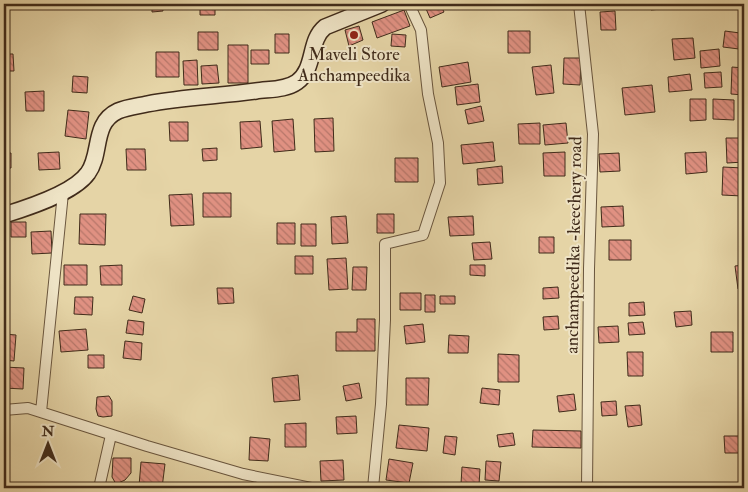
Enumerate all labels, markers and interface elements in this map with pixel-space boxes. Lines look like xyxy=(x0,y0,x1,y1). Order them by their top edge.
marker: Maveli Store Anchampeedika xyxy=(348,29,360,41)
place label: Maveli Store Anchampeedika xyxy=(297,43,411,87)
street label: anchampeedika -keechery road xyxy=(561,136,587,354)
north arrow xyxy=(22,420,72,470)
text: N xyxy=(41,423,55,440)

